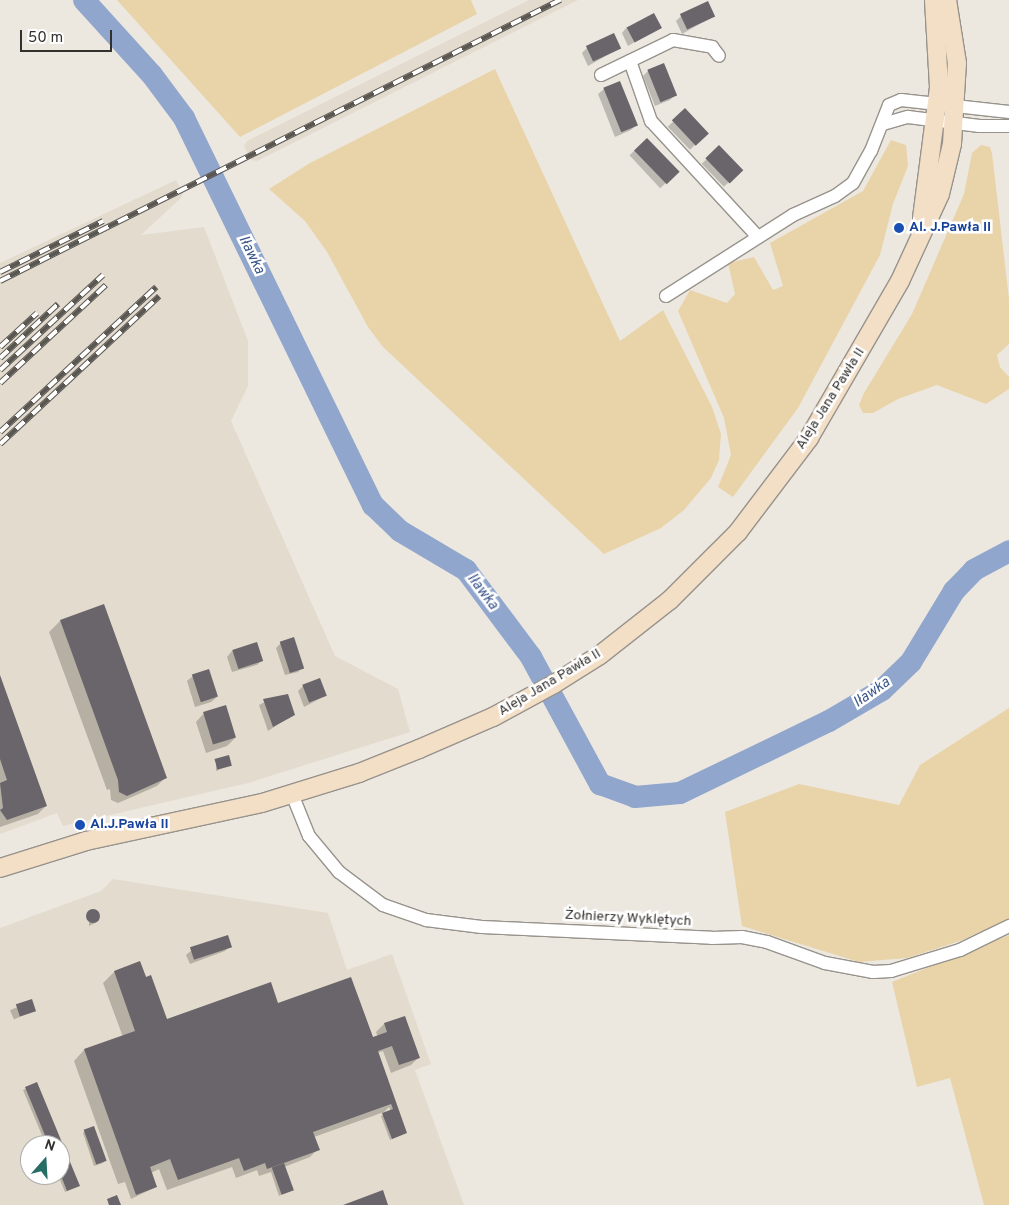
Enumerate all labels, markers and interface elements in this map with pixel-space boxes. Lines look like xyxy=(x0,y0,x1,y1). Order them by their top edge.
scale bar xyxy=(22,20,115,52)
text: 50 m xyxy=(28,29,63,48)
place label: Al. J.Pawła II xyxy=(909,220,991,236)
marker: Al. J.Pawła II xyxy=(893,222,905,234)
water label: Iławka xyxy=(234,233,268,277)
street label: Aleja Jana Pawła II xyxy=(793,345,869,453)
water label: Iławka xyxy=(463,570,501,614)
street label: Aleja Jana Pawła II xyxy=(496,646,604,720)
water label: Iławka xyxy=(850,674,894,712)
place label: Al.J.Pawła II xyxy=(90,817,169,833)
marker: Al.J.Pawła II xyxy=(74,819,86,831)
street label: Żołnierzy Wyklętych xyxy=(564,907,692,931)
north arrow xyxy=(20,1135,70,1185)
text: N xyxy=(42,1137,57,1156)

